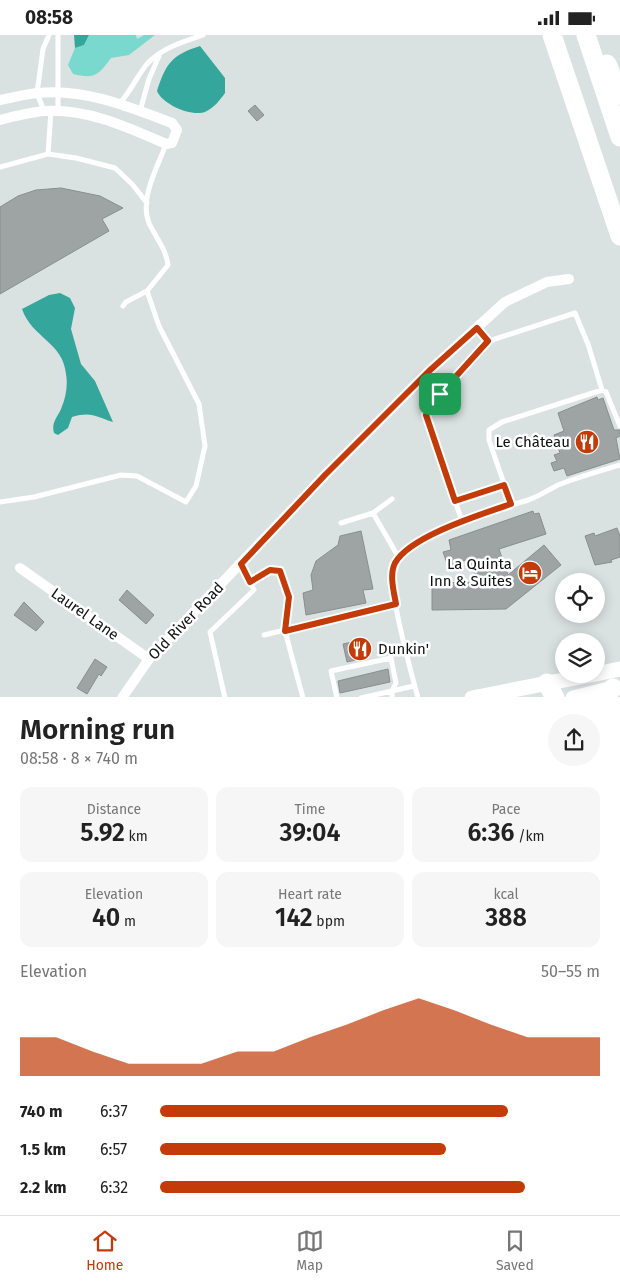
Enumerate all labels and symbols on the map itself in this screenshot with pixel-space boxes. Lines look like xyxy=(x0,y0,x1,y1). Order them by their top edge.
pin xyxy=(419,373,461,415)
restaurant icon: Le Château xyxy=(574,429,600,455)
place label: Le Château xyxy=(495,433,570,451)
place label: La Quinta Inn & Suites xyxy=(430,555,512,590)
hotel icon: La Quinta Inn & Suites xyxy=(517,560,543,586)
street label: Old River Road xyxy=(145,578,227,664)
street label: Laurel Lane xyxy=(48,584,122,644)
restaurant icon: Dunkin' xyxy=(347,636,373,662)
place label: Dunkin' xyxy=(378,640,429,658)

